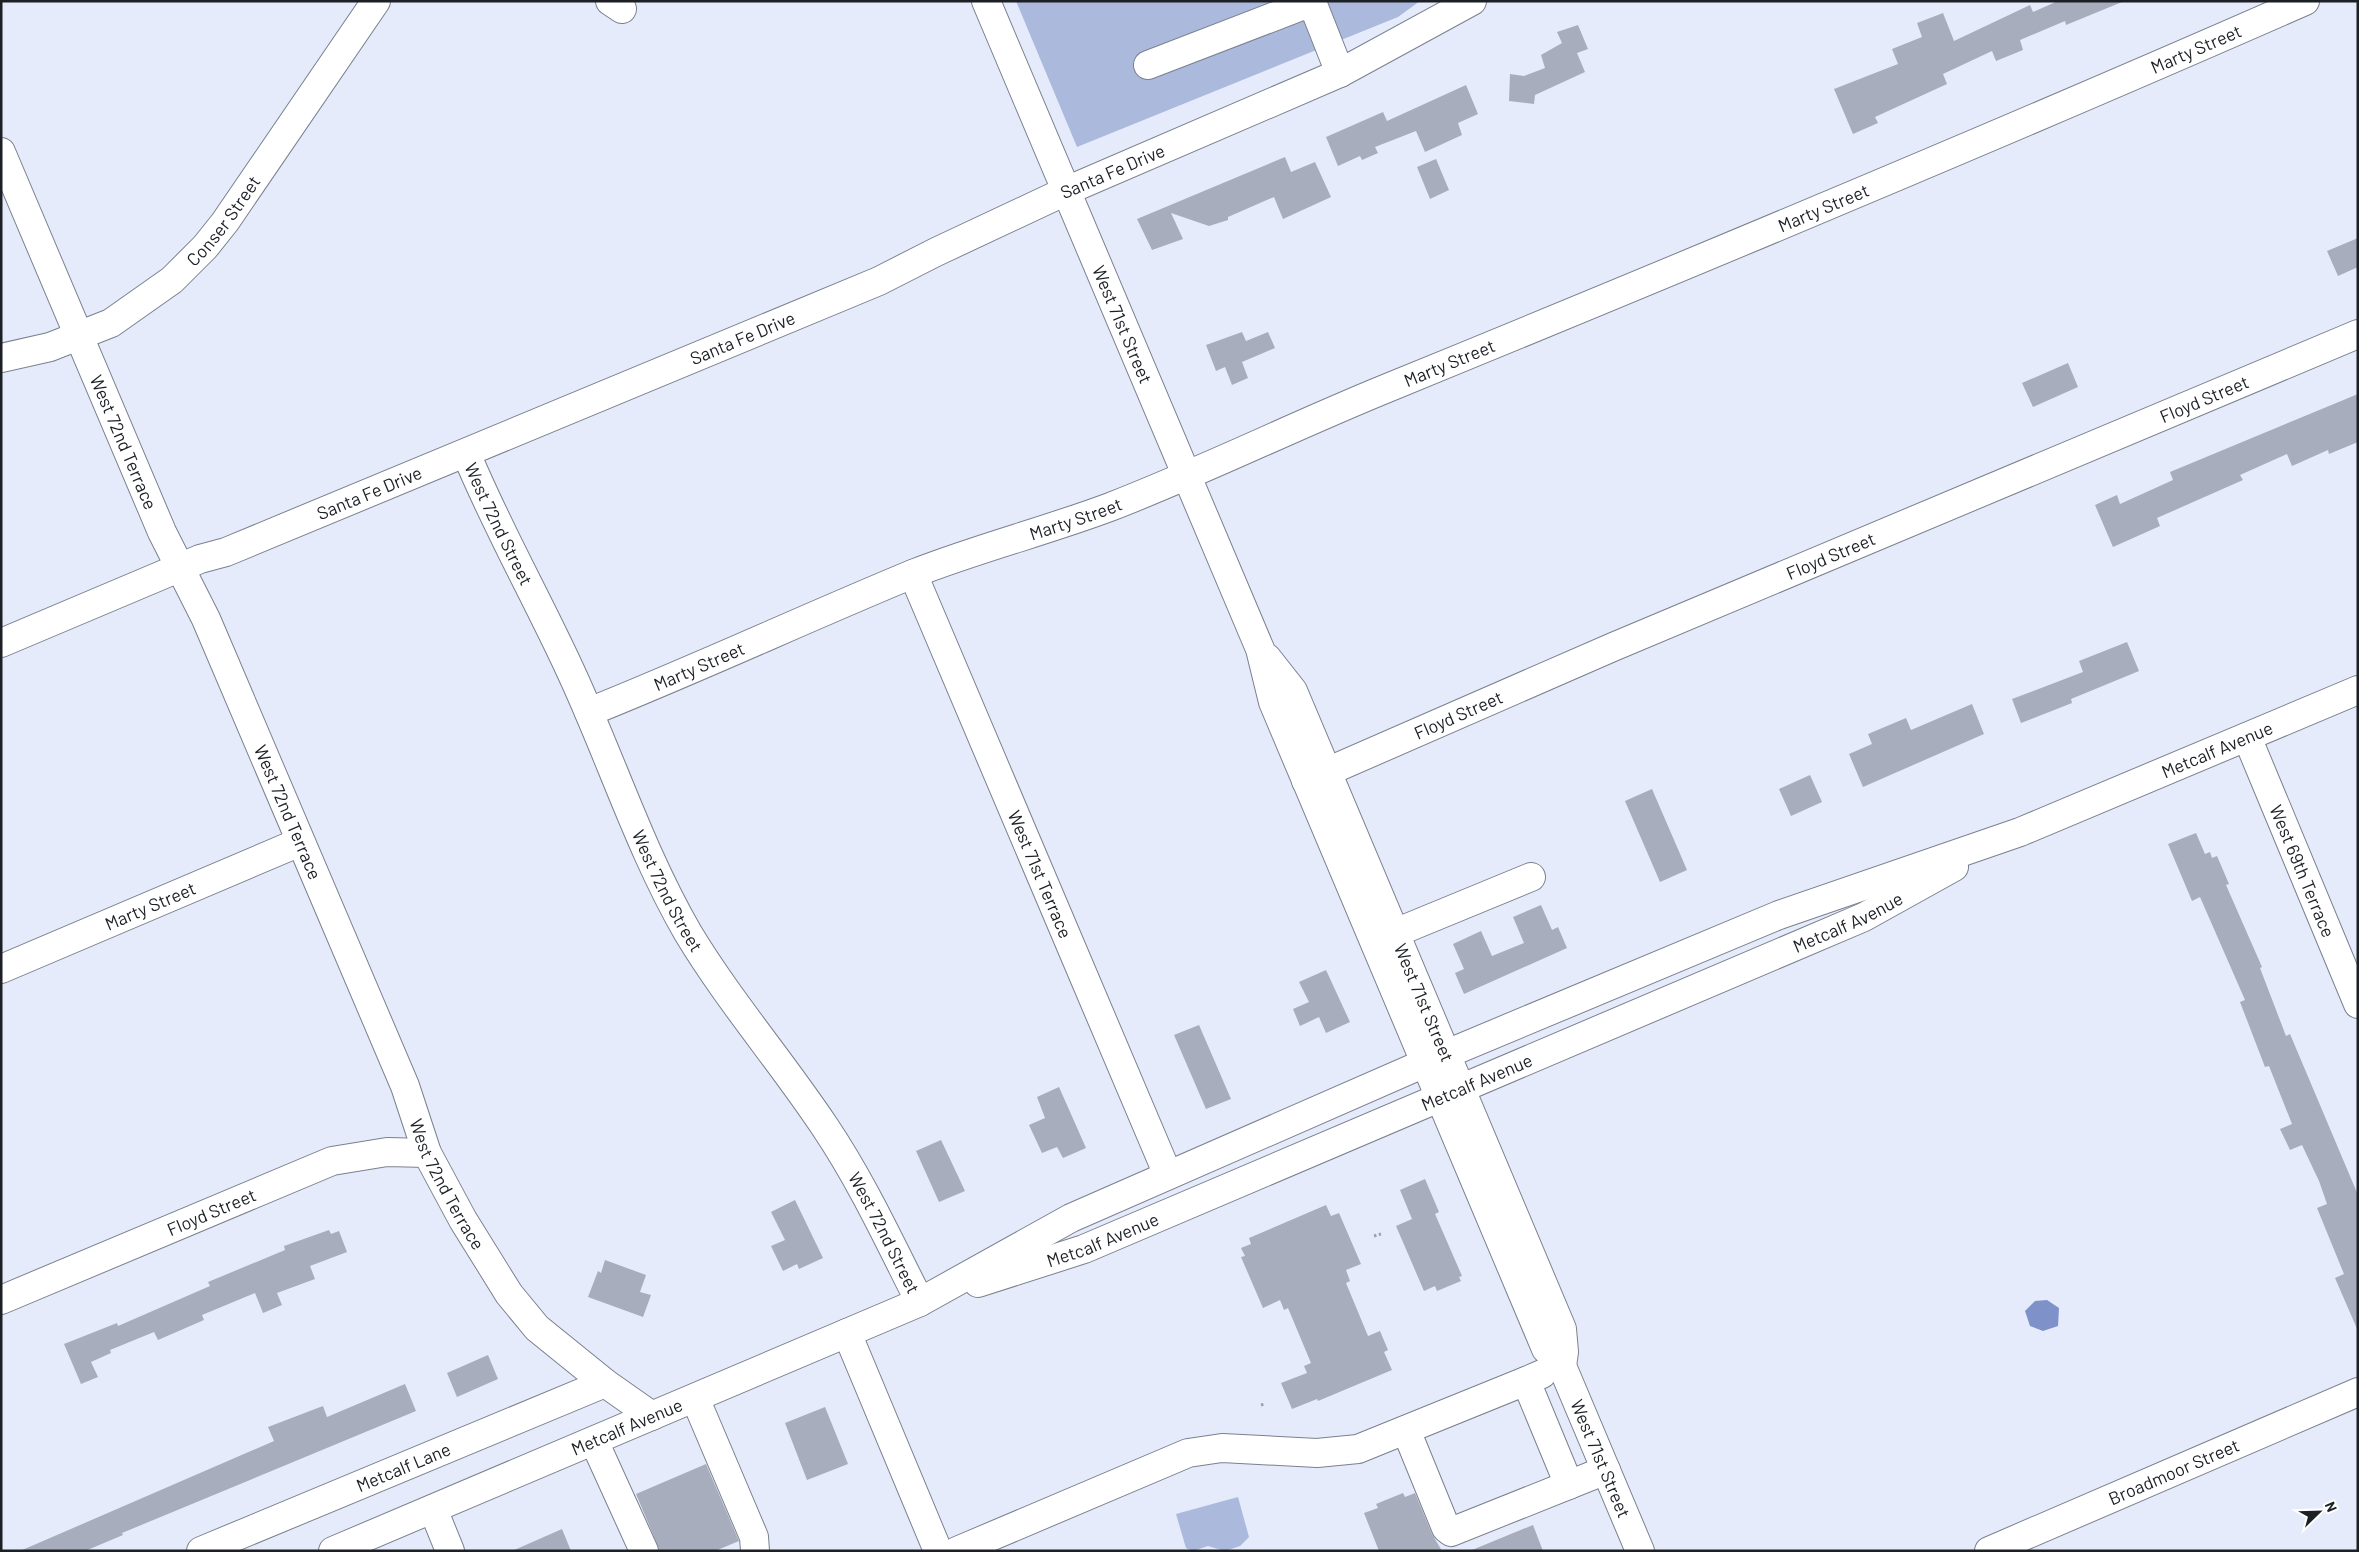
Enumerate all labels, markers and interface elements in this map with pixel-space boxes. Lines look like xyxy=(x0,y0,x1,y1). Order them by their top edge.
street label: Marty Street xyxy=(2147,19,2245,78)
street label: Santa Fe Drive xyxy=(1057,139,1168,203)
street label: Conser Street xyxy=(182,171,265,270)
street label: Marty Street xyxy=(1775,179,1872,236)
street label: West 71st Street xyxy=(1088,262,1157,387)
street label: Santa Fe Drive xyxy=(687,306,798,369)
street label: Marty Street xyxy=(1400,334,1498,391)
street label: Floyd Street xyxy=(2156,370,2252,427)
street label: West 72nd Terrace xyxy=(86,371,162,513)
street label: West 72nd Street xyxy=(460,459,538,589)
street label: Santa Fe Drive xyxy=(313,461,425,524)
street label: Marty Street xyxy=(1027,492,1125,545)
street label: Floyd Street xyxy=(1783,527,1878,584)
street label: Marty Street xyxy=(650,637,747,695)
street label: Floyd Street xyxy=(1410,686,1506,744)
street label: Metcalf Avenue xyxy=(2158,716,2276,782)
street label: West 72nd Terrace xyxy=(250,741,327,883)
street label: West 69th Terrace xyxy=(2265,801,2340,940)
street label: West 71st Terrace xyxy=(1004,807,1077,941)
street label: West 72nd Street xyxy=(628,826,708,956)
street label: Marty Street xyxy=(101,877,199,935)
street label: Metcalf Avenue xyxy=(1789,887,1906,957)
street label: West 71st Street xyxy=(1390,940,1459,1065)
street label: Metcalf Avenue xyxy=(1418,1049,1535,1115)
street label: West 72nd Terrace xyxy=(405,1116,490,1254)
street label: West 72nd Street xyxy=(844,1168,925,1297)
street label: Floyd Street xyxy=(163,1183,259,1240)
street label: Metcalf Avenue xyxy=(1044,1208,1162,1271)
street label: Metcalf Avenue xyxy=(568,1393,686,1460)
street label: West 71st Street xyxy=(1566,1396,1636,1521)
street label: Broadmoor Street xyxy=(2105,1434,2242,1509)
street label: Metcalf Lane xyxy=(353,1438,454,1496)
north arrow xyxy=(2294,1487,2344,1537)
text: N xyxy=(2322,1499,2341,1514)

